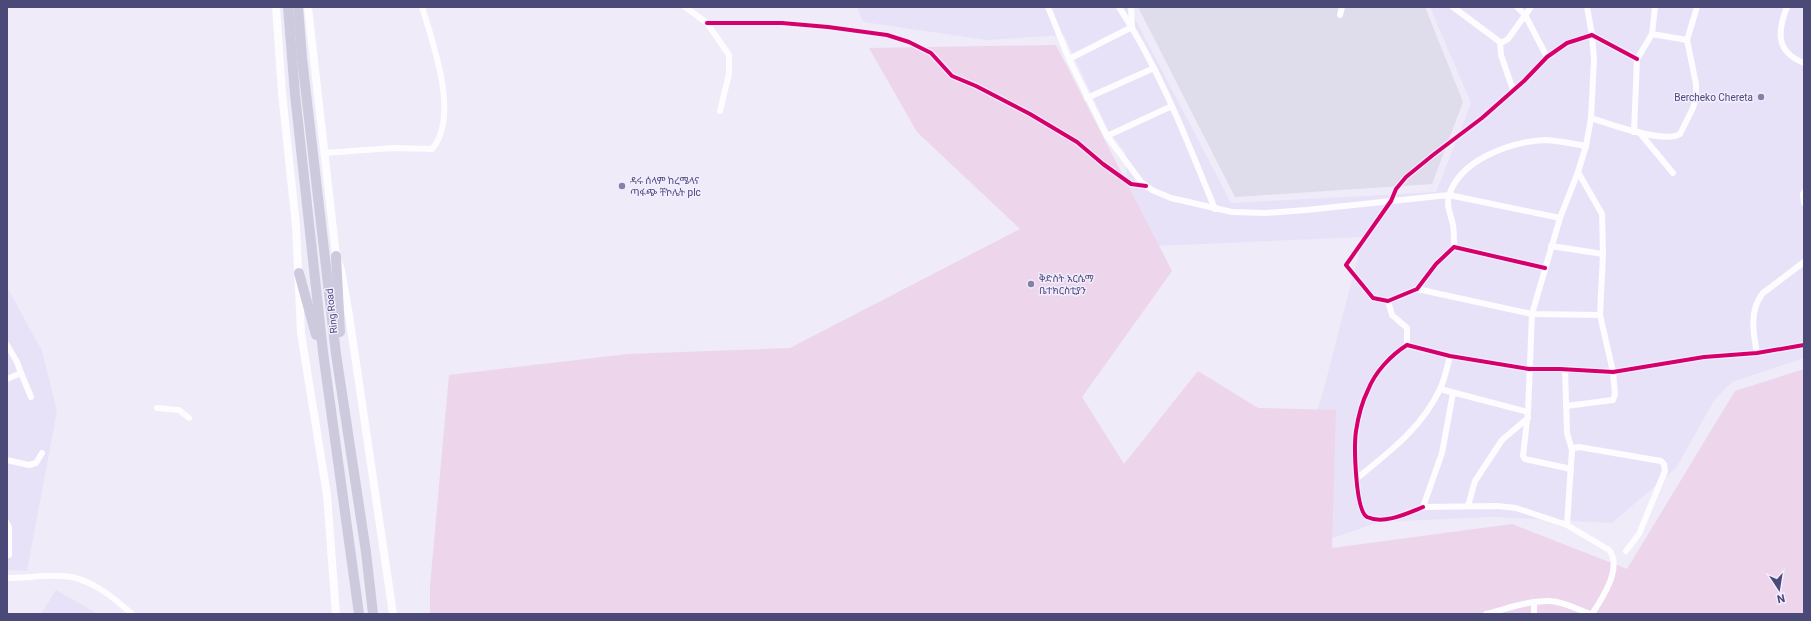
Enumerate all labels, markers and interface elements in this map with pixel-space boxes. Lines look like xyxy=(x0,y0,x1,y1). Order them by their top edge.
place label: Bercheko Chereta xyxy=(1674,92,1753,103)
marker: Bercheko Chereta xyxy=(1756,92,1766,102)
place label: ዳሩ ሰላም ከረሜላና ጣፋጭ ቸኮሌት plc xyxy=(630,175,701,198)
marker: ዳሩ ሰላም ከረሜላና ጣፋጭ ቸኮሌት plc xyxy=(617,181,627,191)
place label: ቅድስት አርሴማ ቤተክርስቲያን xyxy=(1039,273,1094,296)
marker: ቅድስት አርሴማ ቤተክርስቲያን xyxy=(1026,279,1036,289)
street label: Ring Road xyxy=(324,288,339,334)
north arrow xyxy=(1759,569,1799,609)
text: N xyxy=(1776,591,1786,606)

